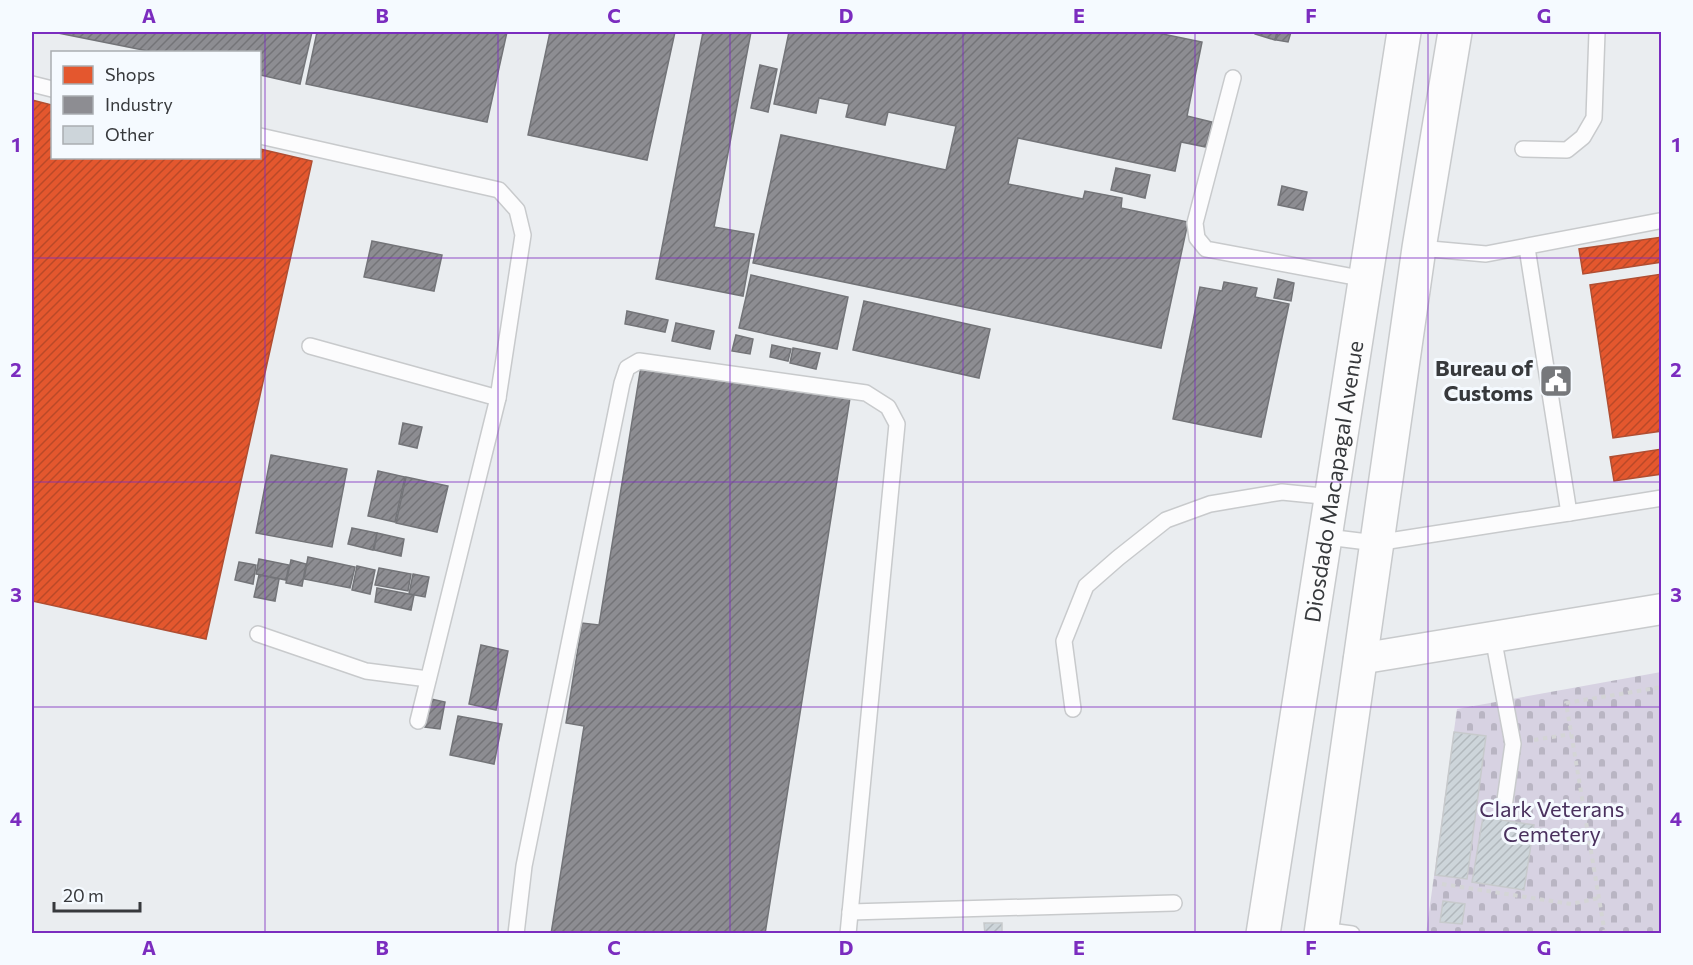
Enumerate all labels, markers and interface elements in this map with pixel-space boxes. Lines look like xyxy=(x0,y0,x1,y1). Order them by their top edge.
text: A xyxy=(142,3,156,27)
text: B xyxy=(375,3,389,27)
text: C xyxy=(607,3,621,27)
text: D xyxy=(839,3,853,27)
text: E xyxy=(1073,3,1085,27)
text: F xyxy=(1305,3,1317,27)
text: G xyxy=(1537,3,1551,27)
legend xyxy=(51,51,261,159)
text: Shops xyxy=(105,63,155,85)
text: Industry xyxy=(105,93,173,115)
text: Other xyxy=(105,123,154,145)
text: 1 xyxy=(11,132,21,156)
text: 1 xyxy=(1671,132,1681,156)
street label: Diosdado Macapagal Avenue xyxy=(1298,339,1369,624)
place label: Bureau of Customs xyxy=(1435,354,1534,406)
text: 2 xyxy=(10,357,22,381)
text: 2 xyxy=(1670,357,1682,381)
public building icon: Bureau of Customs xyxy=(1538,363,1574,399)
text: 3 xyxy=(10,582,22,606)
text: 3 xyxy=(1670,582,1682,606)
park label: Clark Veterans Cemetery xyxy=(1479,795,1625,847)
text: 4 xyxy=(10,806,22,830)
text: 4 xyxy=(1670,806,1682,830)
scale bar xyxy=(54,875,140,913)
text: 20 m xyxy=(63,884,104,906)
text: A xyxy=(142,935,156,959)
text: B xyxy=(375,935,389,959)
text: C xyxy=(607,935,621,959)
text: D xyxy=(839,935,853,959)
text: E xyxy=(1073,935,1085,959)
text: F xyxy=(1305,935,1317,959)
text: G xyxy=(1537,935,1551,959)

